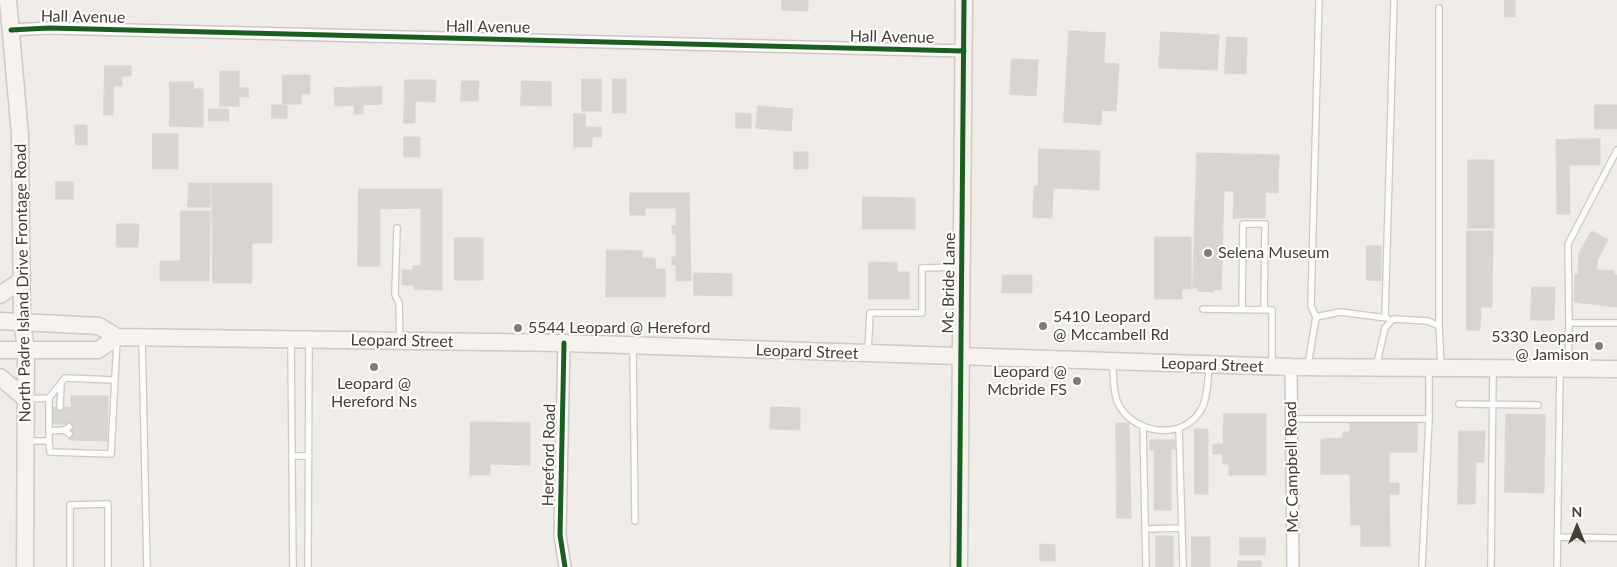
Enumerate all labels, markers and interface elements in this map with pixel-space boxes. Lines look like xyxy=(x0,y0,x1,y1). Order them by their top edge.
street label: Hall Avenue xyxy=(41,7,125,27)
street label: Hall Avenue xyxy=(446,17,530,37)
street label: Hall Avenue xyxy=(850,27,934,47)
street label: North Padre Island Drive Frontage Road xyxy=(11,144,35,422)
street label: Mc Bride Lane xyxy=(939,232,959,334)
place label: Selena Museum xyxy=(1218,243,1329,263)
marker: Selena Museum xyxy=(1202,247,1214,259)
place label: 5410 Leopard @ Mccambell Rd xyxy=(1053,307,1169,345)
place label: 5544 Leopard @ Hereford xyxy=(528,318,711,338)
marker: 5410 Leopard @ Mccambell Rd xyxy=(1037,320,1049,332)
marker: 5544 Leopard @ Hereford xyxy=(512,322,524,334)
place label: 5330 Leopard @ Jamison xyxy=(1491,327,1589,365)
street label: Leopard Street xyxy=(350,331,454,351)
marker: 5330 Leopard @ Jamison xyxy=(1593,340,1605,352)
street label: Leopard Street xyxy=(755,341,859,363)
street label: Leopard Street xyxy=(1160,354,1264,376)
marker: Leopard @ Hereford Ns xyxy=(368,361,380,373)
place label: Leopard @ Mcbride FS xyxy=(987,362,1067,400)
place label: Leopard @ Hereford Ns xyxy=(331,374,417,412)
marker: Leopard @ Mcbride FS xyxy=(1071,375,1083,387)
street label: Mc Campbell Road xyxy=(1281,401,1303,533)
street label: Hereford Road xyxy=(539,403,559,507)
north arrow xyxy=(1552,502,1602,552)
text: N xyxy=(1572,503,1582,520)

